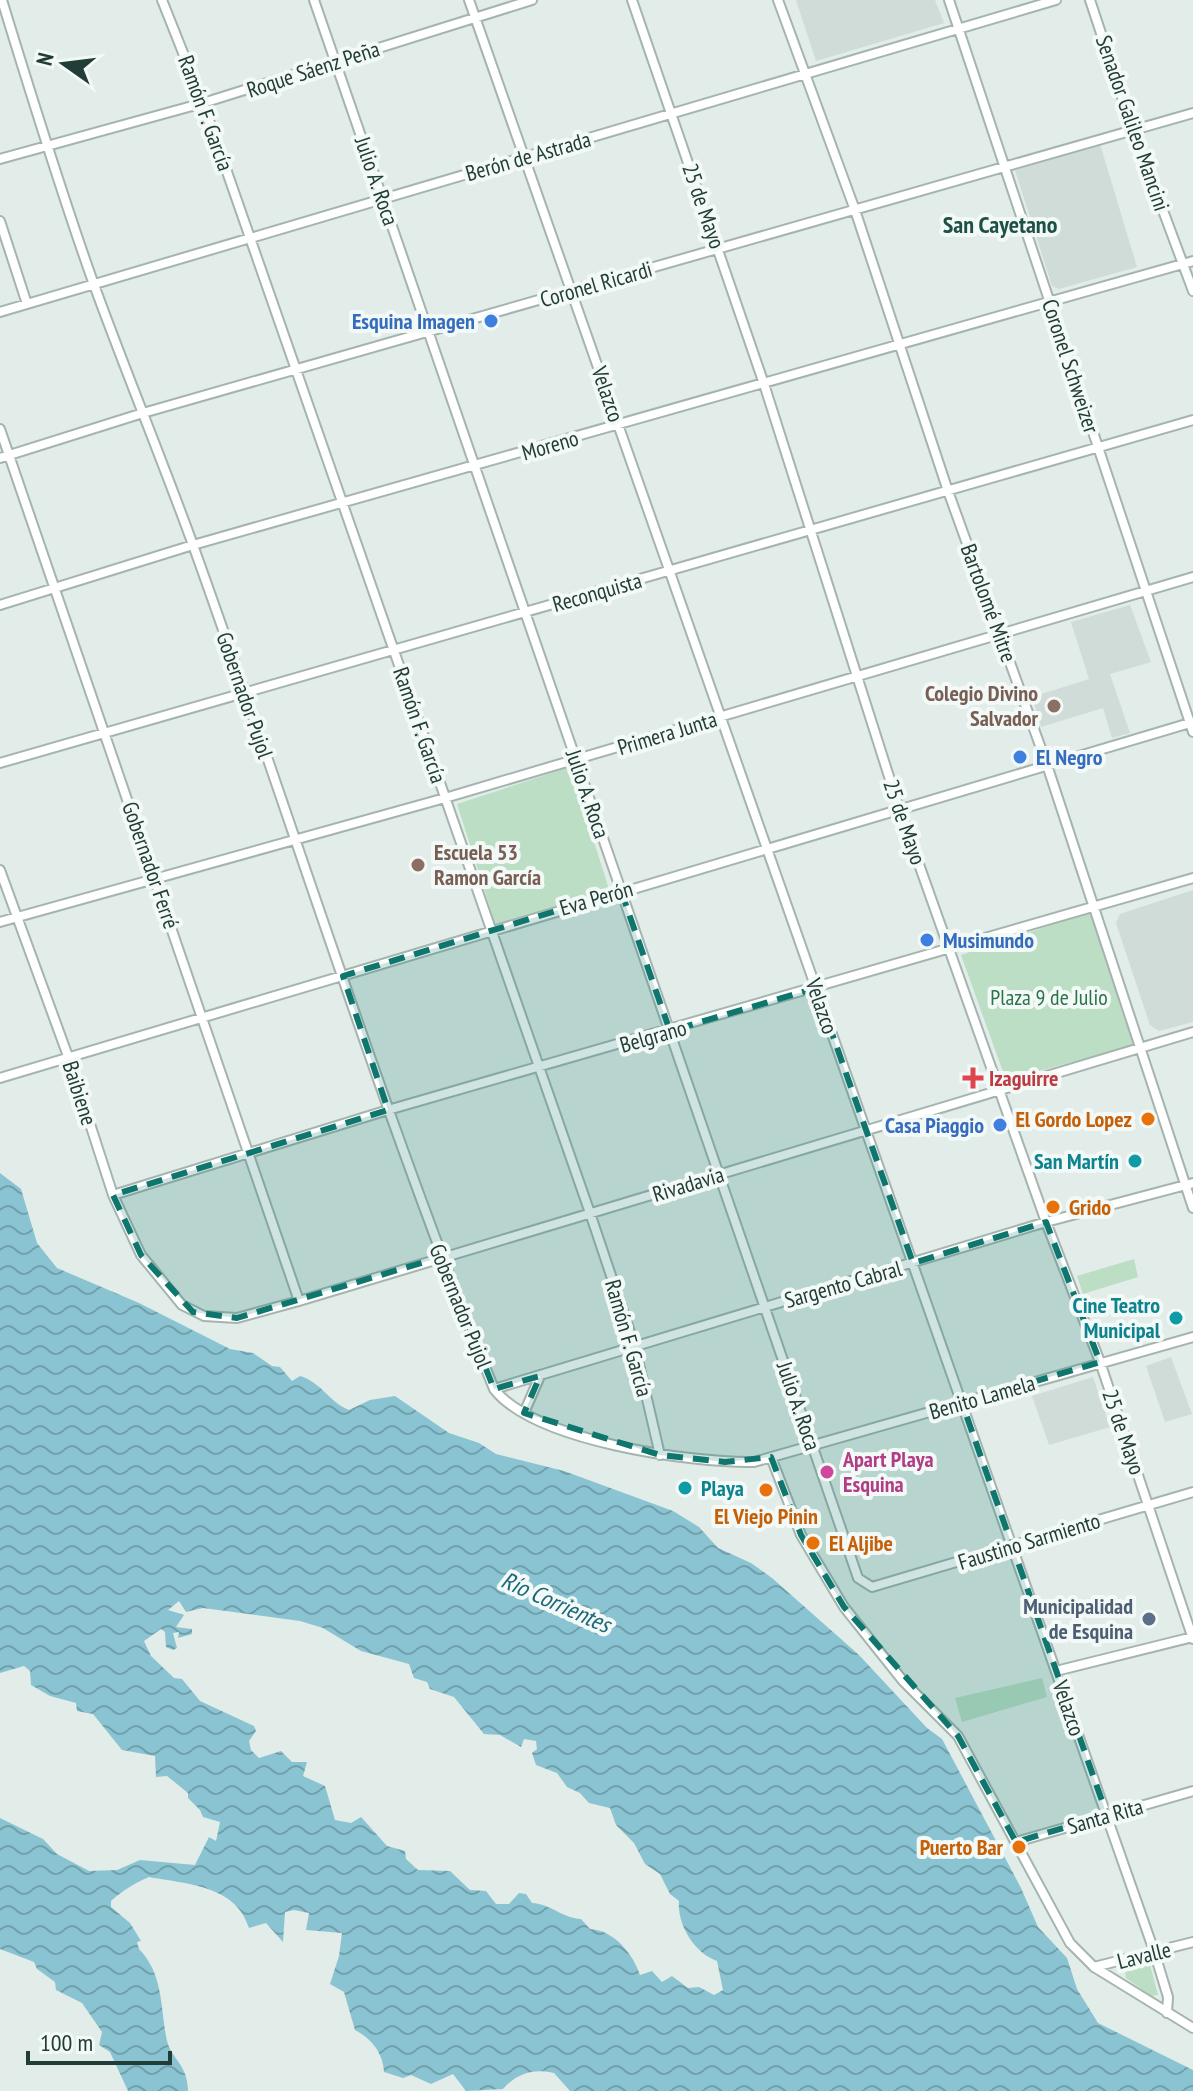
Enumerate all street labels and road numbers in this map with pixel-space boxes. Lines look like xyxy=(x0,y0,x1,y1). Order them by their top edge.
street label: Senador Galileo Mancini xyxy=(1090,31,1176,215)
street label: Roque Sáenz Peña xyxy=(243,34,383,104)
street label: Ramón F. García xyxy=(172,51,240,175)
street label: Berón de Astrada xyxy=(462,125,594,187)
street label: Julio A. Roca xyxy=(348,132,405,229)
street label: 25 de Mayo xyxy=(676,160,732,252)
street label: Coronel Ricardi xyxy=(537,255,655,313)
street label: Coronel Schweizer xyxy=(1036,295,1106,437)
street label: Velazco xyxy=(585,362,630,425)
street label: Moreno xyxy=(518,424,582,466)
street label: Bartolomé Mitre xyxy=(955,540,1023,666)
street label: Reconquista xyxy=(549,566,645,618)
street label: Gobernador Pujol xyxy=(210,628,280,763)
street label: Ramón F. García xyxy=(387,663,453,787)
street label: Primera Junta xyxy=(614,705,720,761)
street label: Julio A. Roca xyxy=(559,745,616,842)
street label: 25 de Mayo xyxy=(877,776,933,868)
street label: Gobernador Ferré xyxy=(116,798,186,932)
street label: Eva Perón xyxy=(556,874,636,922)
street label: Velazco xyxy=(799,974,844,1037)
street label: Belgrano xyxy=(616,1013,690,1059)
street label: Baibiene xyxy=(56,1057,104,1129)
street label: Rivadavia xyxy=(649,1160,727,1208)
street label: Gobernador Pujol xyxy=(423,1240,499,1373)
street label: Sargento Cabral xyxy=(781,1254,906,1314)
street label: Ramón F. García xyxy=(599,1276,659,1400)
street label: Julio A. Roca xyxy=(770,1357,827,1454)
street label: Benito Lamela xyxy=(926,1369,1038,1425)
street label: 25 de Mayo xyxy=(1096,1386,1152,1478)
street label: Faustino Sarmiento xyxy=(955,1506,1103,1576)
street label: Velazco xyxy=(1046,1676,1091,1739)
street label: Santa Rita xyxy=(1064,1792,1146,1840)
street label: Lavalle xyxy=(1114,1935,1174,1975)

